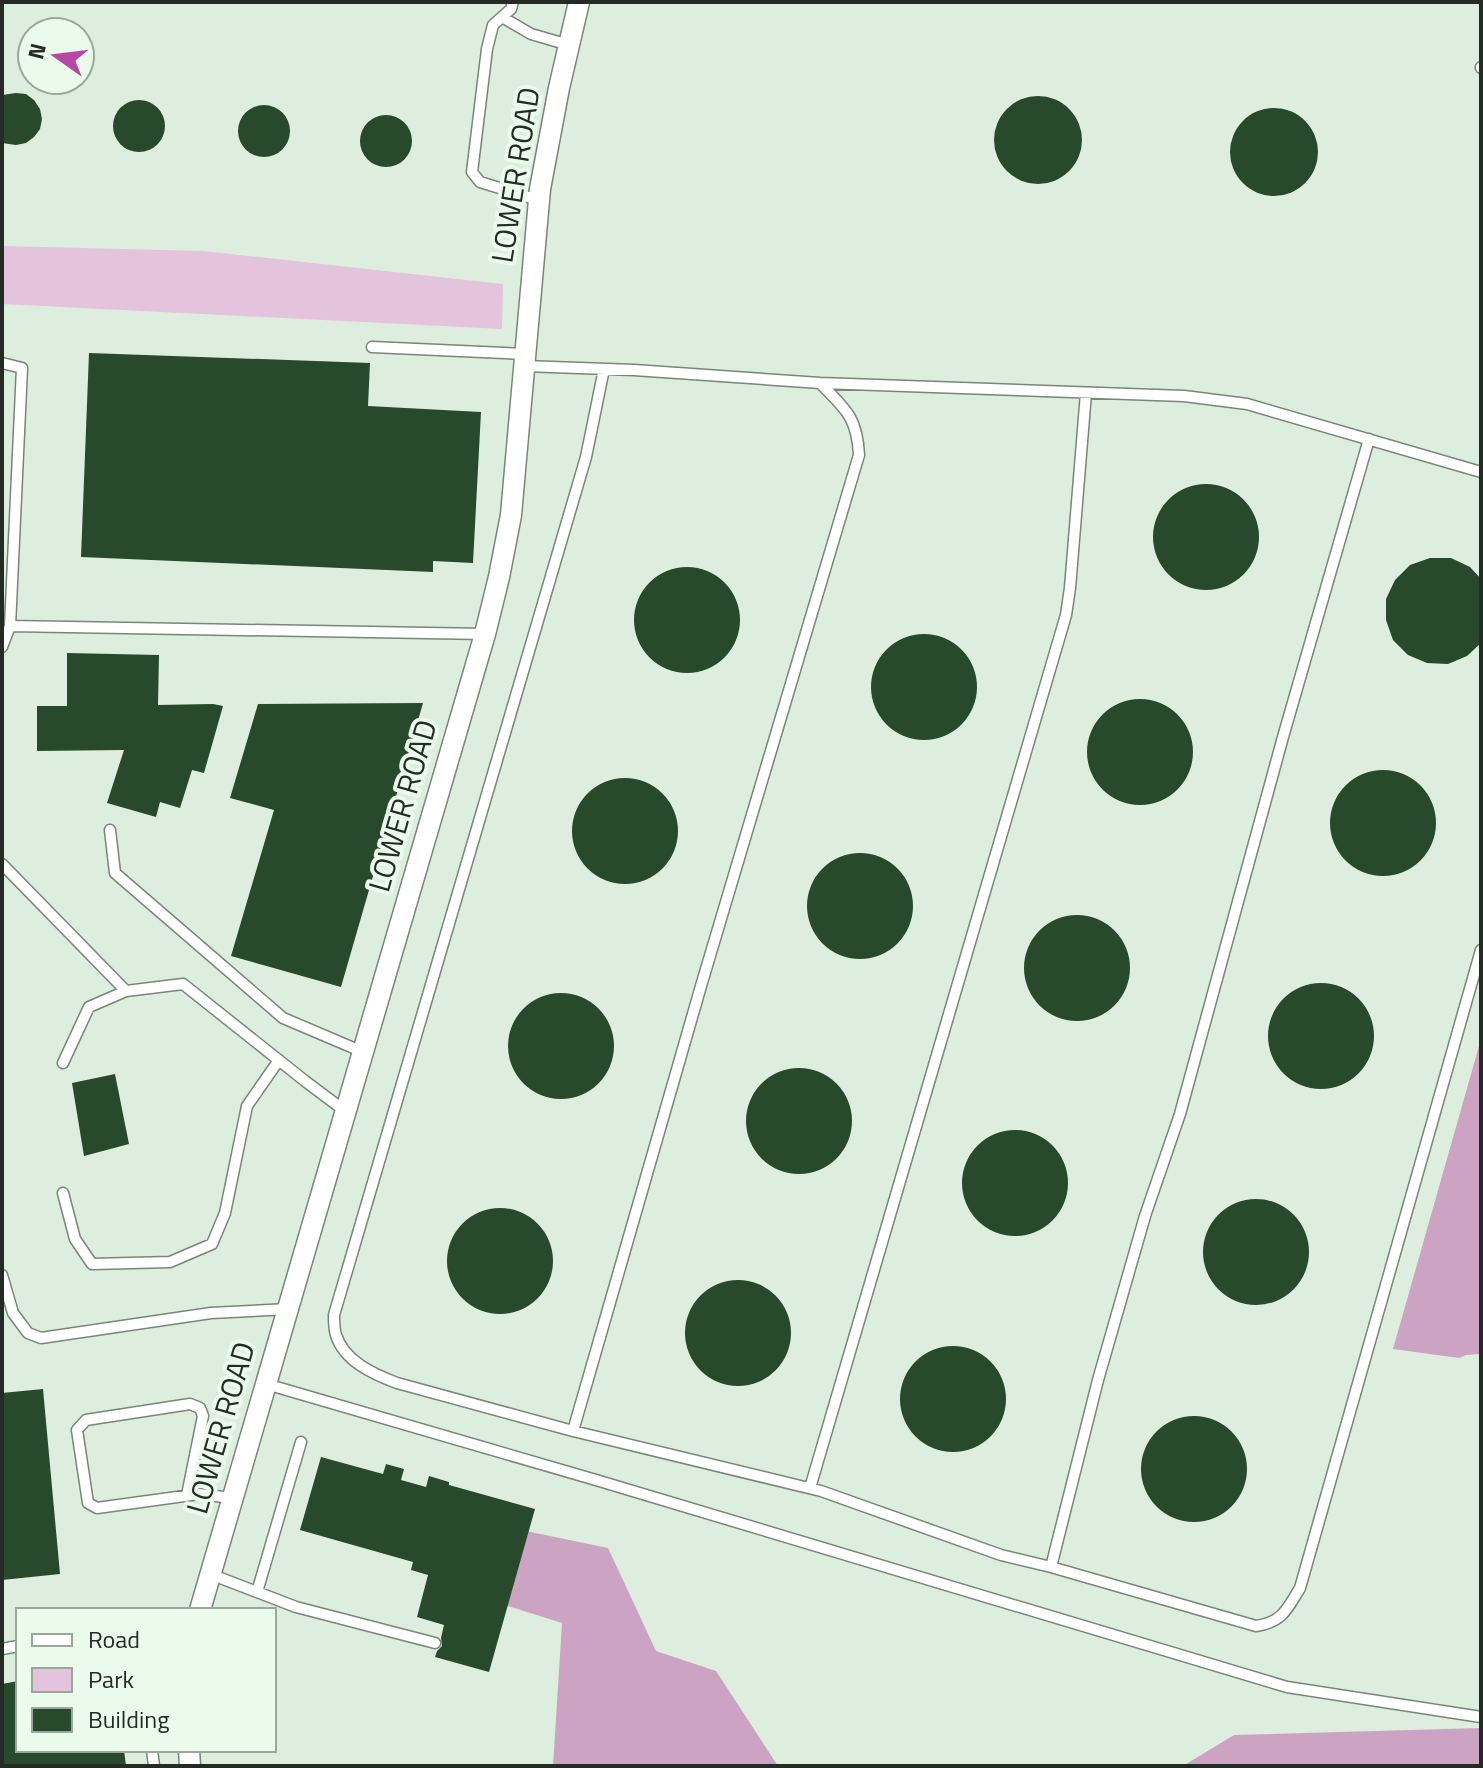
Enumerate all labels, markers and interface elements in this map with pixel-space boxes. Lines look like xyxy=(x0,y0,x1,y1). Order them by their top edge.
north arrow xyxy=(16,16,96,96)
text: N xyxy=(18,40,55,63)
street label: LOWER ROAD xyxy=(478,84,552,266)
street label: LOWER ROAD xyxy=(356,714,449,897)
street label: LOWER ROAD xyxy=(174,1336,267,1519)
legend xyxy=(16,1608,276,1752)
text: Road xyxy=(88,1621,140,1657)
text: Park xyxy=(88,1661,134,1697)
text: Building xyxy=(88,1701,170,1737)

